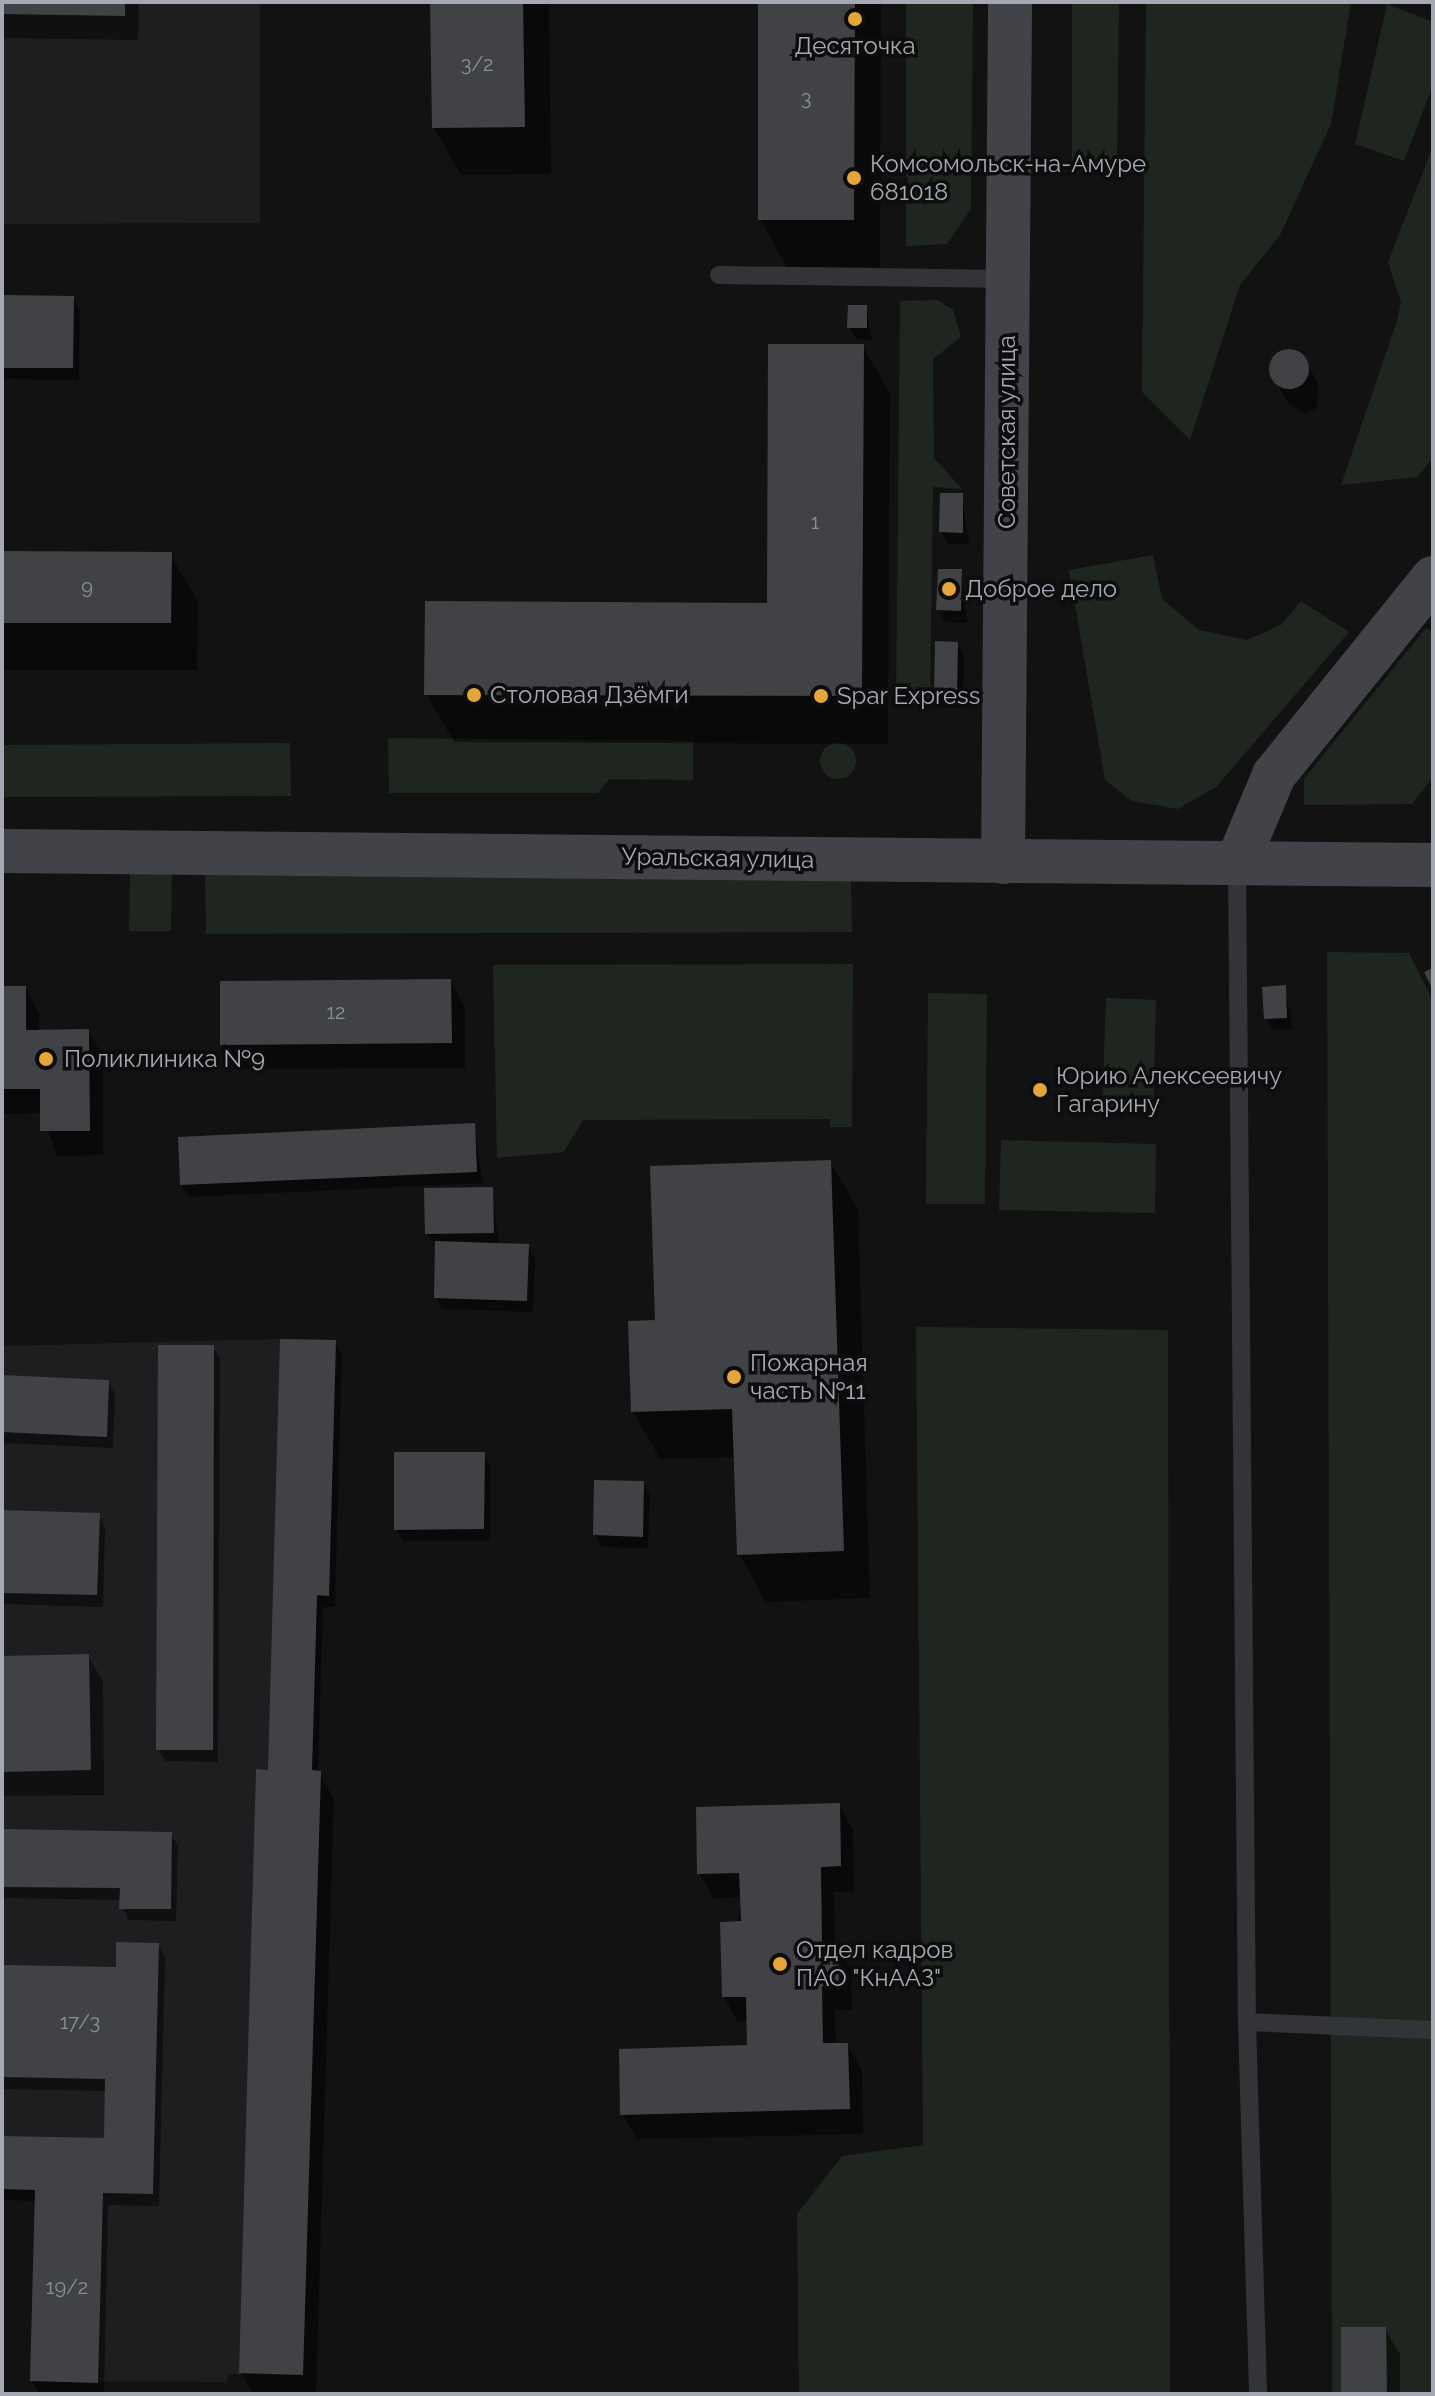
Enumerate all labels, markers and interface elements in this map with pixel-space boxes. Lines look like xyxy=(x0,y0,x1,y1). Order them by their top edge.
marker: Десяточка xyxy=(846,10,864,28)
place label: Десяточка xyxy=(794,32,916,60)
house number: 3/2 xyxy=(461,52,493,76)
house number: 3 xyxy=(801,86,811,110)
place label: Комсомольск-на-Амуре 681018 xyxy=(870,150,1146,206)
marker: Комсомольск-на-Амуре 681018 xyxy=(845,169,863,187)
street label: Советская улица xyxy=(993,335,1021,529)
house number: 1 xyxy=(811,510,819,534)
house number: 9 xyxy=(81,575,93,599)
place label: Доброе дело xyxy=(965,575,1117,603)
marker: Доброе дело xyxy=(940,580,958,598)
place label: Столовая Дзёмги xyxy=(490,681,689,709)
place label: Spar Express xyxy=(837,682,981,710)
marker: Столовая Дзёмги xyxy=(465,686,483,704)
marker: Spar Express xyxy=(812,687,830,705)
street label: Уральская улица xyxy=(621,842,815,874)
house number: 12 xyxy=(327,1000,345,1024)
place label: Поликлиника №9 xyxy=(64,1045,265,1073)
marker: Поликлиника №9 xyxy=(35,1048,57,1070)
place label: Юрию Алексеевичу Гагарину xyxy=(1056,1062,1283,1118)
marker: Юрию Алексеевичу Гагарину xyxy=(1031,1081,1049,1099)
place label: Пожарная часть №11 xyxy=(750,1349,868,1405)
marker: Пожарная часть №11 xyxy=(725,1368,743,1386)
place label: Отдел кадров ПАО "КнААЗ" xyxy=(796,1936,953,1992)
marker: Отдел кадров ПАО "КнААЗ" xyxy=(771,1955,789,1973)
house number: 17/3 xyxy=(60,2010,100,2034)
house number: 19/2 xyxy=(46,2275,88,2299)

